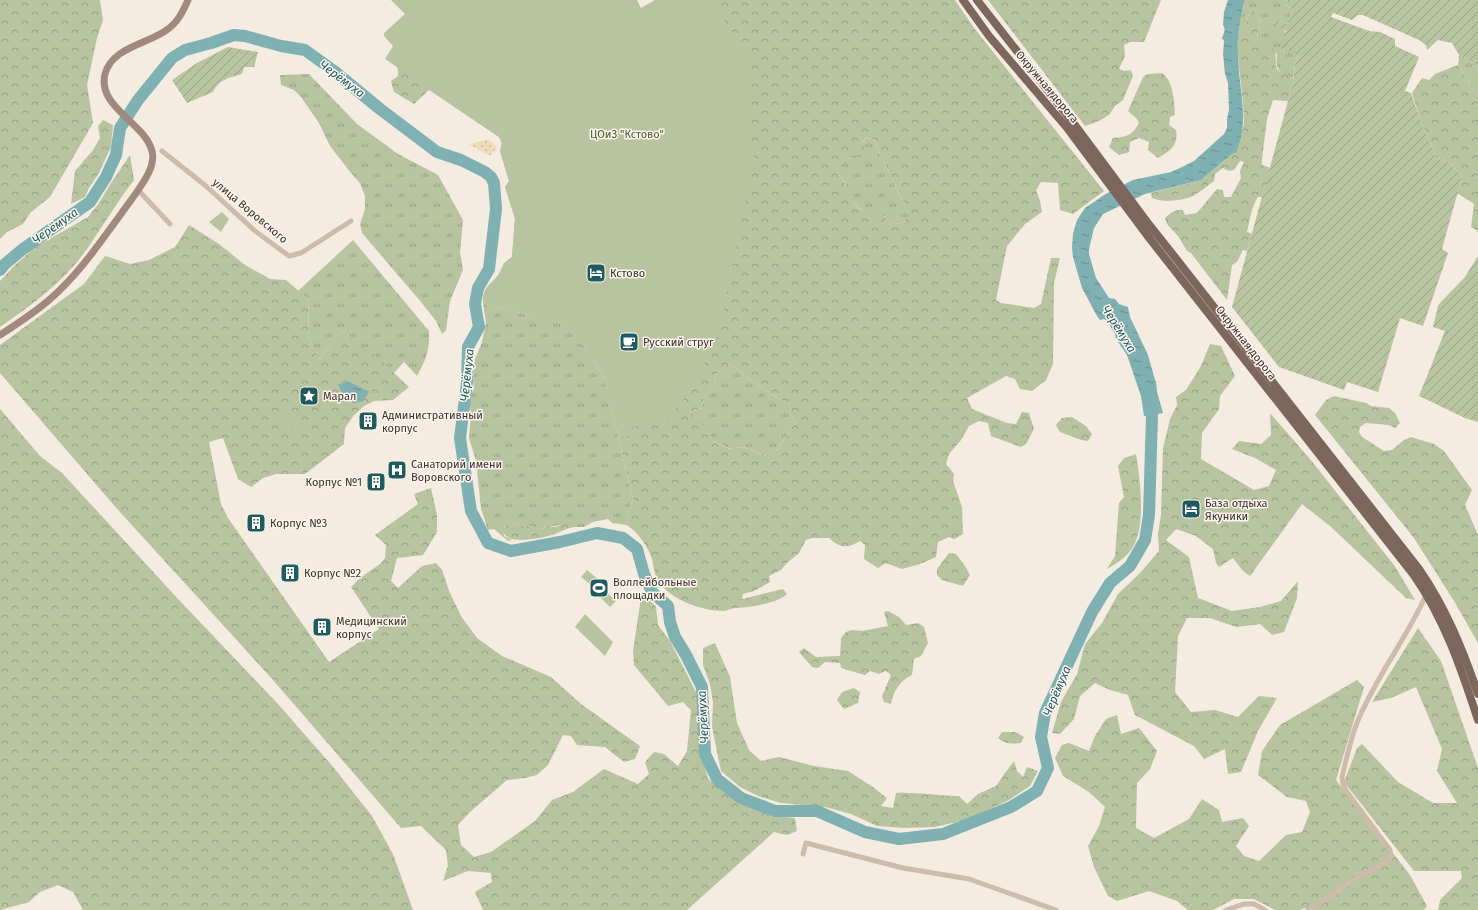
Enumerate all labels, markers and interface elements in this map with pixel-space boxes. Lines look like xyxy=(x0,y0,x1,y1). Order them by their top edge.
street label: Окружная дорога xyxy=(1013,48,1081,126)
water label: Черёмуха xyxy=(317,57,367,101)
park label: ЦОиЗ "Кстово" xyxy=(590,128,664,141)
street label: улица Воровского xyxy=(210,176,290,246)
water label: Черёмуха xyxy=(29,205,81,247)
hotel icon: Кстово xyxy=(585,262,607,284)
place label: Кстово xyxy=(610,267,645,280)
water label: Черёмуха xyxy=(1099,303,1139,355)
street label: Окружная дорога xyxy=(1213,303,1279,383)
cafe icon: Русский струг xyxy=(618,331,640,353)
place label: Русский струг xyxy=(643,336,714,349)
water label: Черёмуха xyxy=(457,348,477,402)
place icon: Марал xyxy=(298,385,320,407)
place label: Марал xyxy=(323,390,356,403)
place label: Административный корпус xyxy=(382,409,483,435)
building icon: Административный корпус xyxy=(357,410,379,432)
place label: Санаторий имени Воровского xyxy=(411,458,502,484)
hospital icon: Санаторий имени Воровского xyxy=(386,459,408,481)
building icon: Корпус №1 xyxy=(365,471,387,493)
place label: Корпус №1 xyxy=(306,476,362,489)
place label: База отдыха Якуники xyxy=(1205,497,1268,523)
hotel icon: База отдыха Якуники xyxy=(1180,498,1202,520)
building icon: Корпус №3 xyxy=(245,512,267,534)
place label: Корпус №3 xyxy=(270,517,327,530)
building icon: Корпус №2 xyxy=(279,562,301,584)
place label: Корпус №2 xyxy=(304,567,361,580)
place label: Воллейбольные площадки xyxy=(613,576,697,602)
sports icon: Воллейбольные площадки xyxy=(588,577,610,599)
place label: Медицинский корпус xyxy=(336,615,407,641)
building icon: Медицинский корпус xyxy=(311,616,333,638)
water label: Черёмуха xyxy=(1040,664,1074,718)
water label: Черёмуха xyxy=(695,690,711,744)

